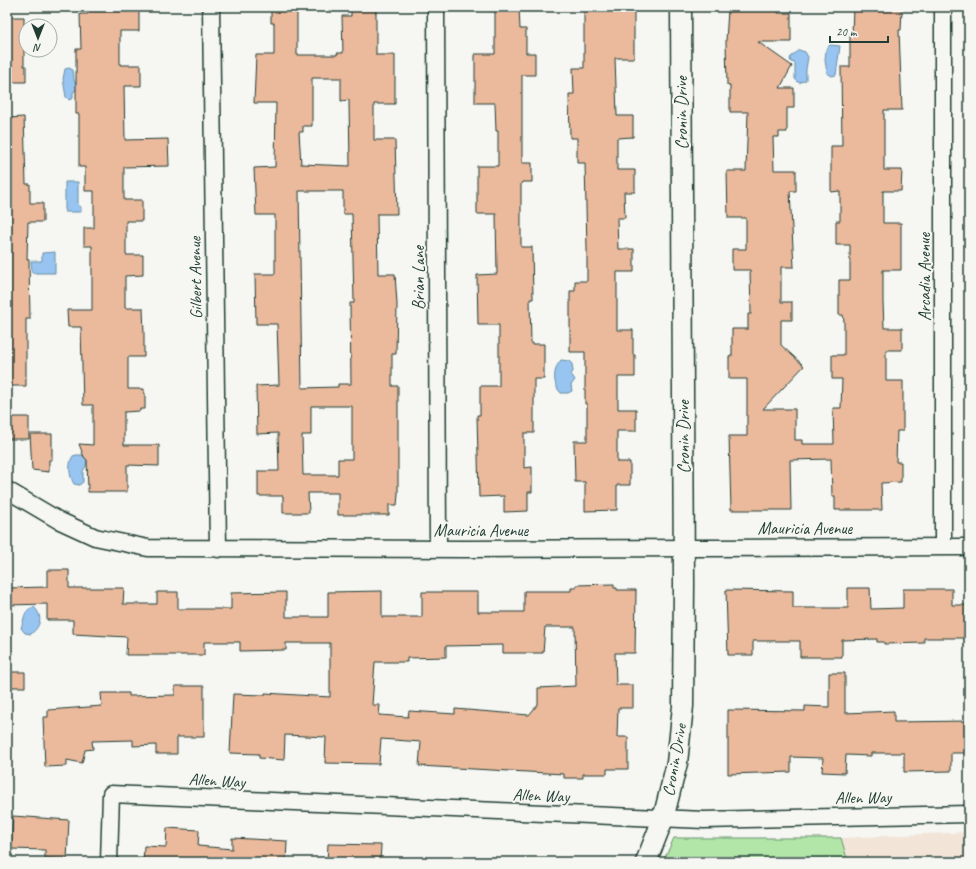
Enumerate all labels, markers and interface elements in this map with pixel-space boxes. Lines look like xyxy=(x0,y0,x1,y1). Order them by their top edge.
north arrow xyxy=(18,18,58,58)
scale bar xyxy=(830,18,888,44)
text: 20 m xyxy=(836,24,858,40)
text: N xyxy=(32,41,41,55)
street label: Cronin Drive xyxy=(671,75,692,150)
street label: Arcadia Avenue xyxy=(914,232,935,321)
street label: Gilbert Avenue xyxy=(184,235,207,319)
street label: Brian Lane xyxy=(408,244,429,310)
street label: Cronin Drive xyxy=(673,399,694,474)
street label: Mauricia Avenue xyxy=(758,518,854,539)
street label: Mauricia Avenue xyxy=(434,520,530,541)
street label: Cronin Drive xyxy=(658,721,691,798)
street label: Allen Way xyxy=(188,769,247,793)
street label: Allen Way xyxy=(512,784,571,807)
street label: Allen Way xyxy=(835,786,893,808)

